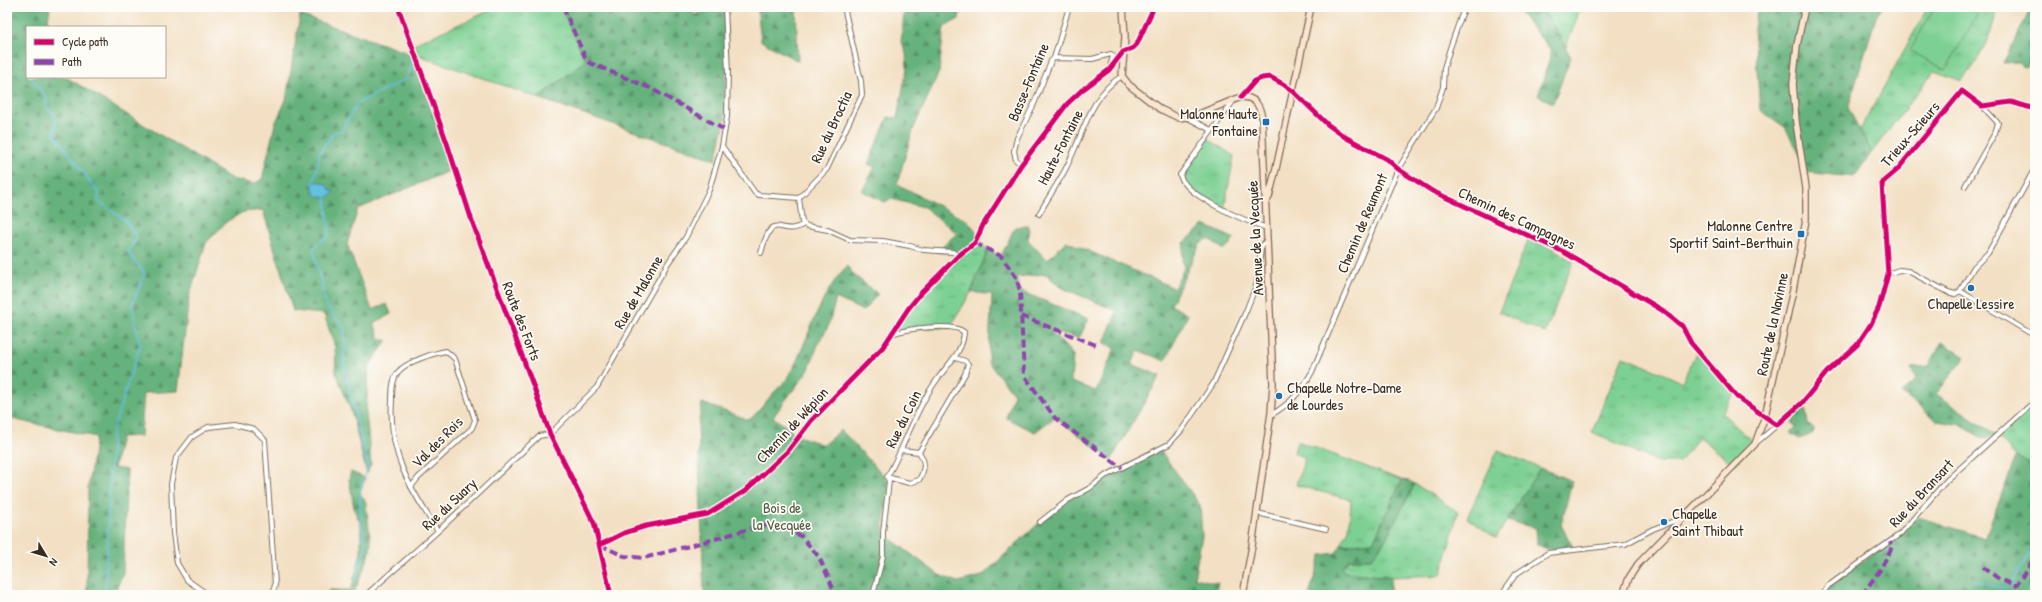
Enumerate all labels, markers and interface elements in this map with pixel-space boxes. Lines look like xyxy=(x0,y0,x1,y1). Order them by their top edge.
legend xyxy=(26,26,166,78)
text: Cycle path xyxy=(62,33,108,50)
street label: Basse-Fontaine xyxy=(1002,40,1054,124)
text: Path xyxy=(62,53,82,70)
street label: Rue du Broctia xyxy=(805,87,857,166)
street label: Trieux-Scieurs xyxy=(1876,97,1944,171)
place label: Malonne Haute Fontaine xyxy=(1180,103,1258,141)
street label: Haute-Fontaine xyxy=(1032,106,1088,188)
marker: Malonne Haute Fontaine xyxy=(1261,117,1271,127)
street label: Chemin de Reumont xyxy=(1332,169,1393,276)
street label: Avenue de la Vecquée xyxy=(1241,180,1268,296)
street label: Chemin des Campagnes xyxy=(1455,182,1579,254)
place label: Malonne Centre Sportif Saint-Berthuin xyxy=(1669,215,1793,253)
marker: Malonne Centre Sportif Saint-Berthuin xyxy=(1796,229,1806,239)
street label: Rue de Malonne xyxy=(608,251,668,333)
street label: Route de la Navinne xyxy=(1751,271,1793,377)
street label: Route des Forts xyxy=(497,279,547,364)
marker: Chapelle Lessire xyxy=(1966,283,1976,293)
place label: Chapelle Lessire xyxy=(1928,293,2014,314)
place label: Chapelle Notre-Dame de Lourdes xyxy=(1287,377,1402,415)
street label: Chemin de Wépion xyxy=(751,382,833,468)
street label: Rue du Coin xyxy=(880,386,926,451)
marker: Chapelle Notre-Dame de Lourdes xyxy=(1274,391,1284,401)
street label: Val des Rois xyxy=(407,412,467,472)
street label: Rue du Bransart xyxy=(1884,454,1959,532)
street label: Rue du Suary xyxy=(417,473,481,535)
park label: Bois de la Vecquée xyxy=(753,497,811,535)
place label: Chapelle Saint Thibaut xyxy=(1672,503,1744,541)
marker: Chapelle Saint Thibaut xyxy=(1659,517,1669,527)
north arrow xyxy=(26,536,66,576)
text: N xyxy=(46,556,61,569)

